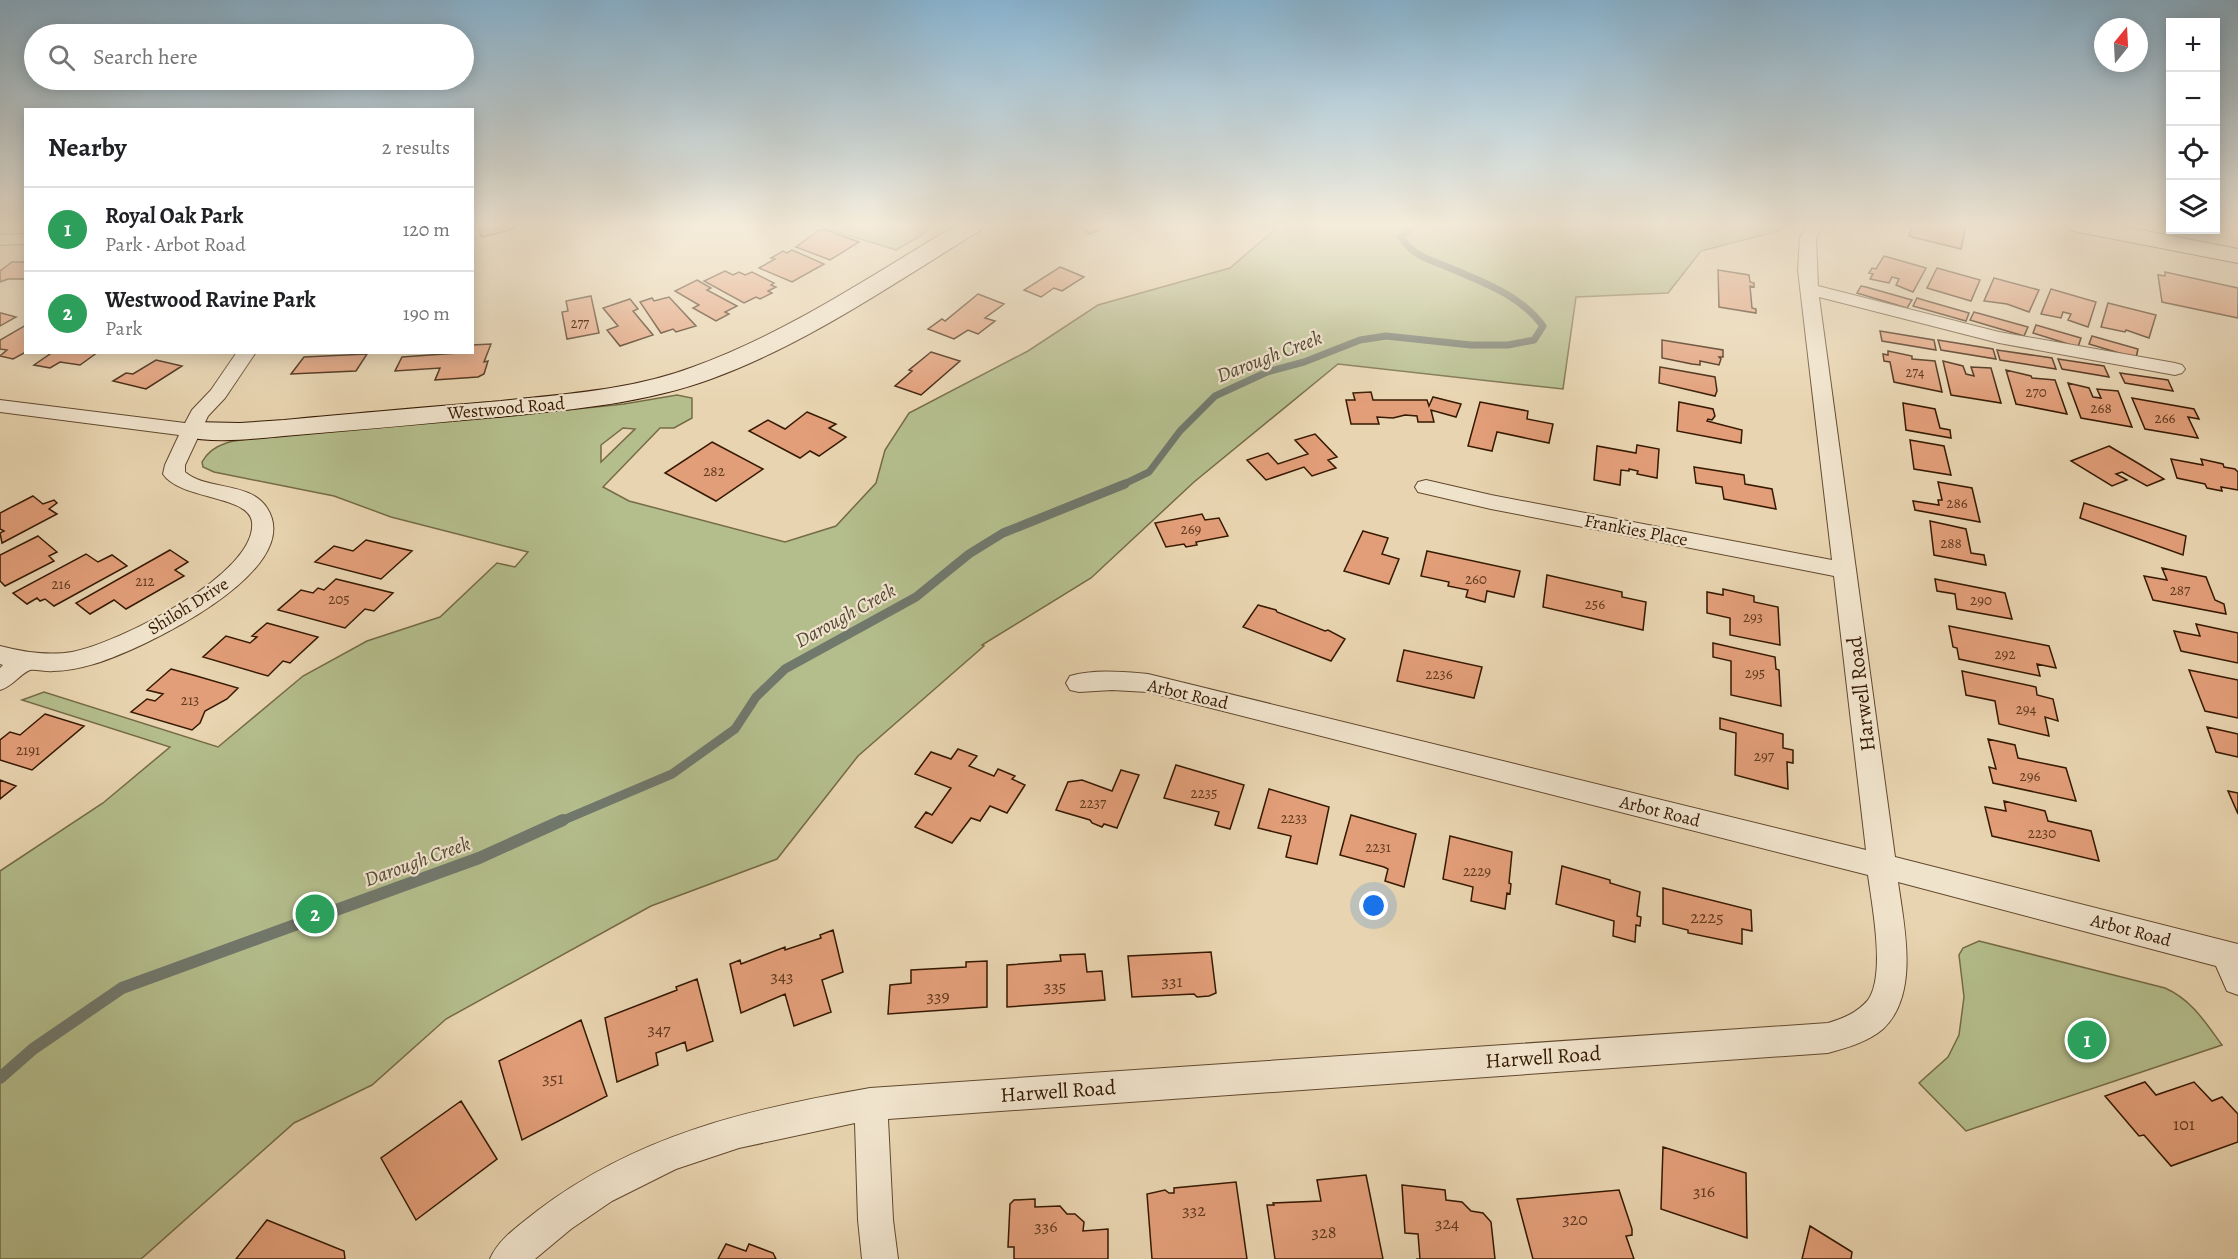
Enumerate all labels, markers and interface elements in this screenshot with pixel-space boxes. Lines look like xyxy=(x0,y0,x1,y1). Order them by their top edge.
north arrow xyxy=(2094,18,2148,72)
map controls xyxy=(2166,18,2220,234)
button: + xyxy=(2166,18,2220,72)
search box xyxy=(24,24,474,90)
icon: search xyxy=(45,41,78,74)
text: Search here xyxy=(93,42,198,72)
button: − xyxy=(2166,72,2220,126)
button: locate xyxy=(2166,126,2220,180)
text: Nearby xyxy=(48,130,127,165)
text: 2 results xyxy=(382,134,450,161)
button: layers xyxy=(2166,180,2220,234)
text: Royal Oak Park xyxy=(105,201,243,231)
text: 1 xyxy=(64,216,71,243)
text: 120 m xyxy=(402,216,450,243)
text: Park · Arbot Road xyxy=(105,231,246,258)
text: Westwood Ravine Park xyxy=(105,285,316,315)
text: 2 xyxy=(63,300,72,327)
text: 190 m xyxy=(403,300,450,327)
house number: 277 xyxy=(571,314,589,333)
text: Park xyxy=(105,315,143,342)
water label: Darough Creek xyxy=(1213,324,1326,389)
house number: 274 xyxy=(1906,363,1924,382)
house number: 270 xyxy=(2025,382,2047,402)
street label: Westwood Road xyxy=(445,391,566,425)
house number: 268 xyxy=(2090,398,2112,418)
house number: 266 xyxy=(2155,408,2176,428)
house number: 282 xyxy=(703,461,725,481)
house number: 286 xyxy=(1946,493,1968,513)
street label: Frankies Place xyxy=(1582,508,1690,552)
house number: 269 xyxy=(1181,519,1202,539)
house number: 288 xyxy=(1940,533,1962,553)
house number: 260 xyxy=(1465,569,1487,589)
house number: 212 xyxy=(135,571,155,591)
street label: Shiloh Drive xyxy=(143,572,233,640)
house number: 216 xyxy=(51,574,71,594)
water label: Darough Creek xyxy=(790,577,900,654)
house number: 287 xyxy=(2170,580,2191,600)
house number: 205 xyxy=(328,589,350,609)
house number: 290 xyxy=(1970,590,1992,610)
house number: 256 xyxy=(1585,594,1605,614)
house number: 293 xyxy=(1743,607,1763,627)
street label: Harwell Road xyxy=(1840,634,1882,753)
house number: 292 xyxy=(1994,644,2016,664)
house number: 295 xyxy=(1745,663,1765,683)
house number: 2236 xyxy=(1425,664,1453,684)
street label: Arbot Road xyxy=(1144,673,1231,715)
house number: 213 xyxy=(181,690,199,710)
house number: 294 xyxy=(2016,699,2037,719)
house number: 2191 xyxy=(16,740,40,760)
house number: 297 xyxy=(1754,746,1775,766)
house number: 296 xyxy=(2020,766,2041,786)
house number: 2235 xyxy=(1191,783,1217,803)
street label: Arbot Road xyxy=(1616,789,1703,833)
house number: 2237 xyxy=(1080,793,1107,813)
house number: 2233 xyxy=(1281,808,1307,828)
house number: 2230 xyxy=(2028,823,2056,843)
water label: Darough Creek xyxy=(360,830,474,893)
house number: 2231 xyxy=(1365,837,1391,857)
house number: 2229 xyxy=(1463,861,1491,881)
your location xyxy=(1359,891,1388,920)
pin: 2 xyxy=(296,892,334,936)
house number: 2225 xyxy=(1690,905,1724,929)
street label: Arbot Road xyxy=(2087,908,2174,952)
house number: 343 xyxy=(770,964,794,988)
house number: 331 xyxy=(1161,969,1183,993)
house number: 335 xyxy=(1044,974,1066,998)
house number: 339 xyxy=(926,984,950,1008)
house number: 347 xyxy=(647,1017,671,1041)
pin: 1 xyxy=(2068,1018,2106,1062)
street label: Harwell Road xyxy=(1484,1039,1602,1075)
house number: 351 xyxy=(542,1066,564,1090)
street label: Harwell Road xyxy=(999,1073,1117,1109)
house number: 101 xyxy=(2173,1112,2195,1136)
house number: 316 xyxy=(1693,1179,1715,1203)
house number: 332 xyxy=(1182,1198,1206,1222)
house number: 320 xyxy=(1562,1207,1588,1231)
house number: 324 xyxy=(1435,1211,1459,1235)
house number: 336 xyxy=(1034,1214,1058,1238)
house number: 328 xyxy=(1312,1220,1336,1244)

